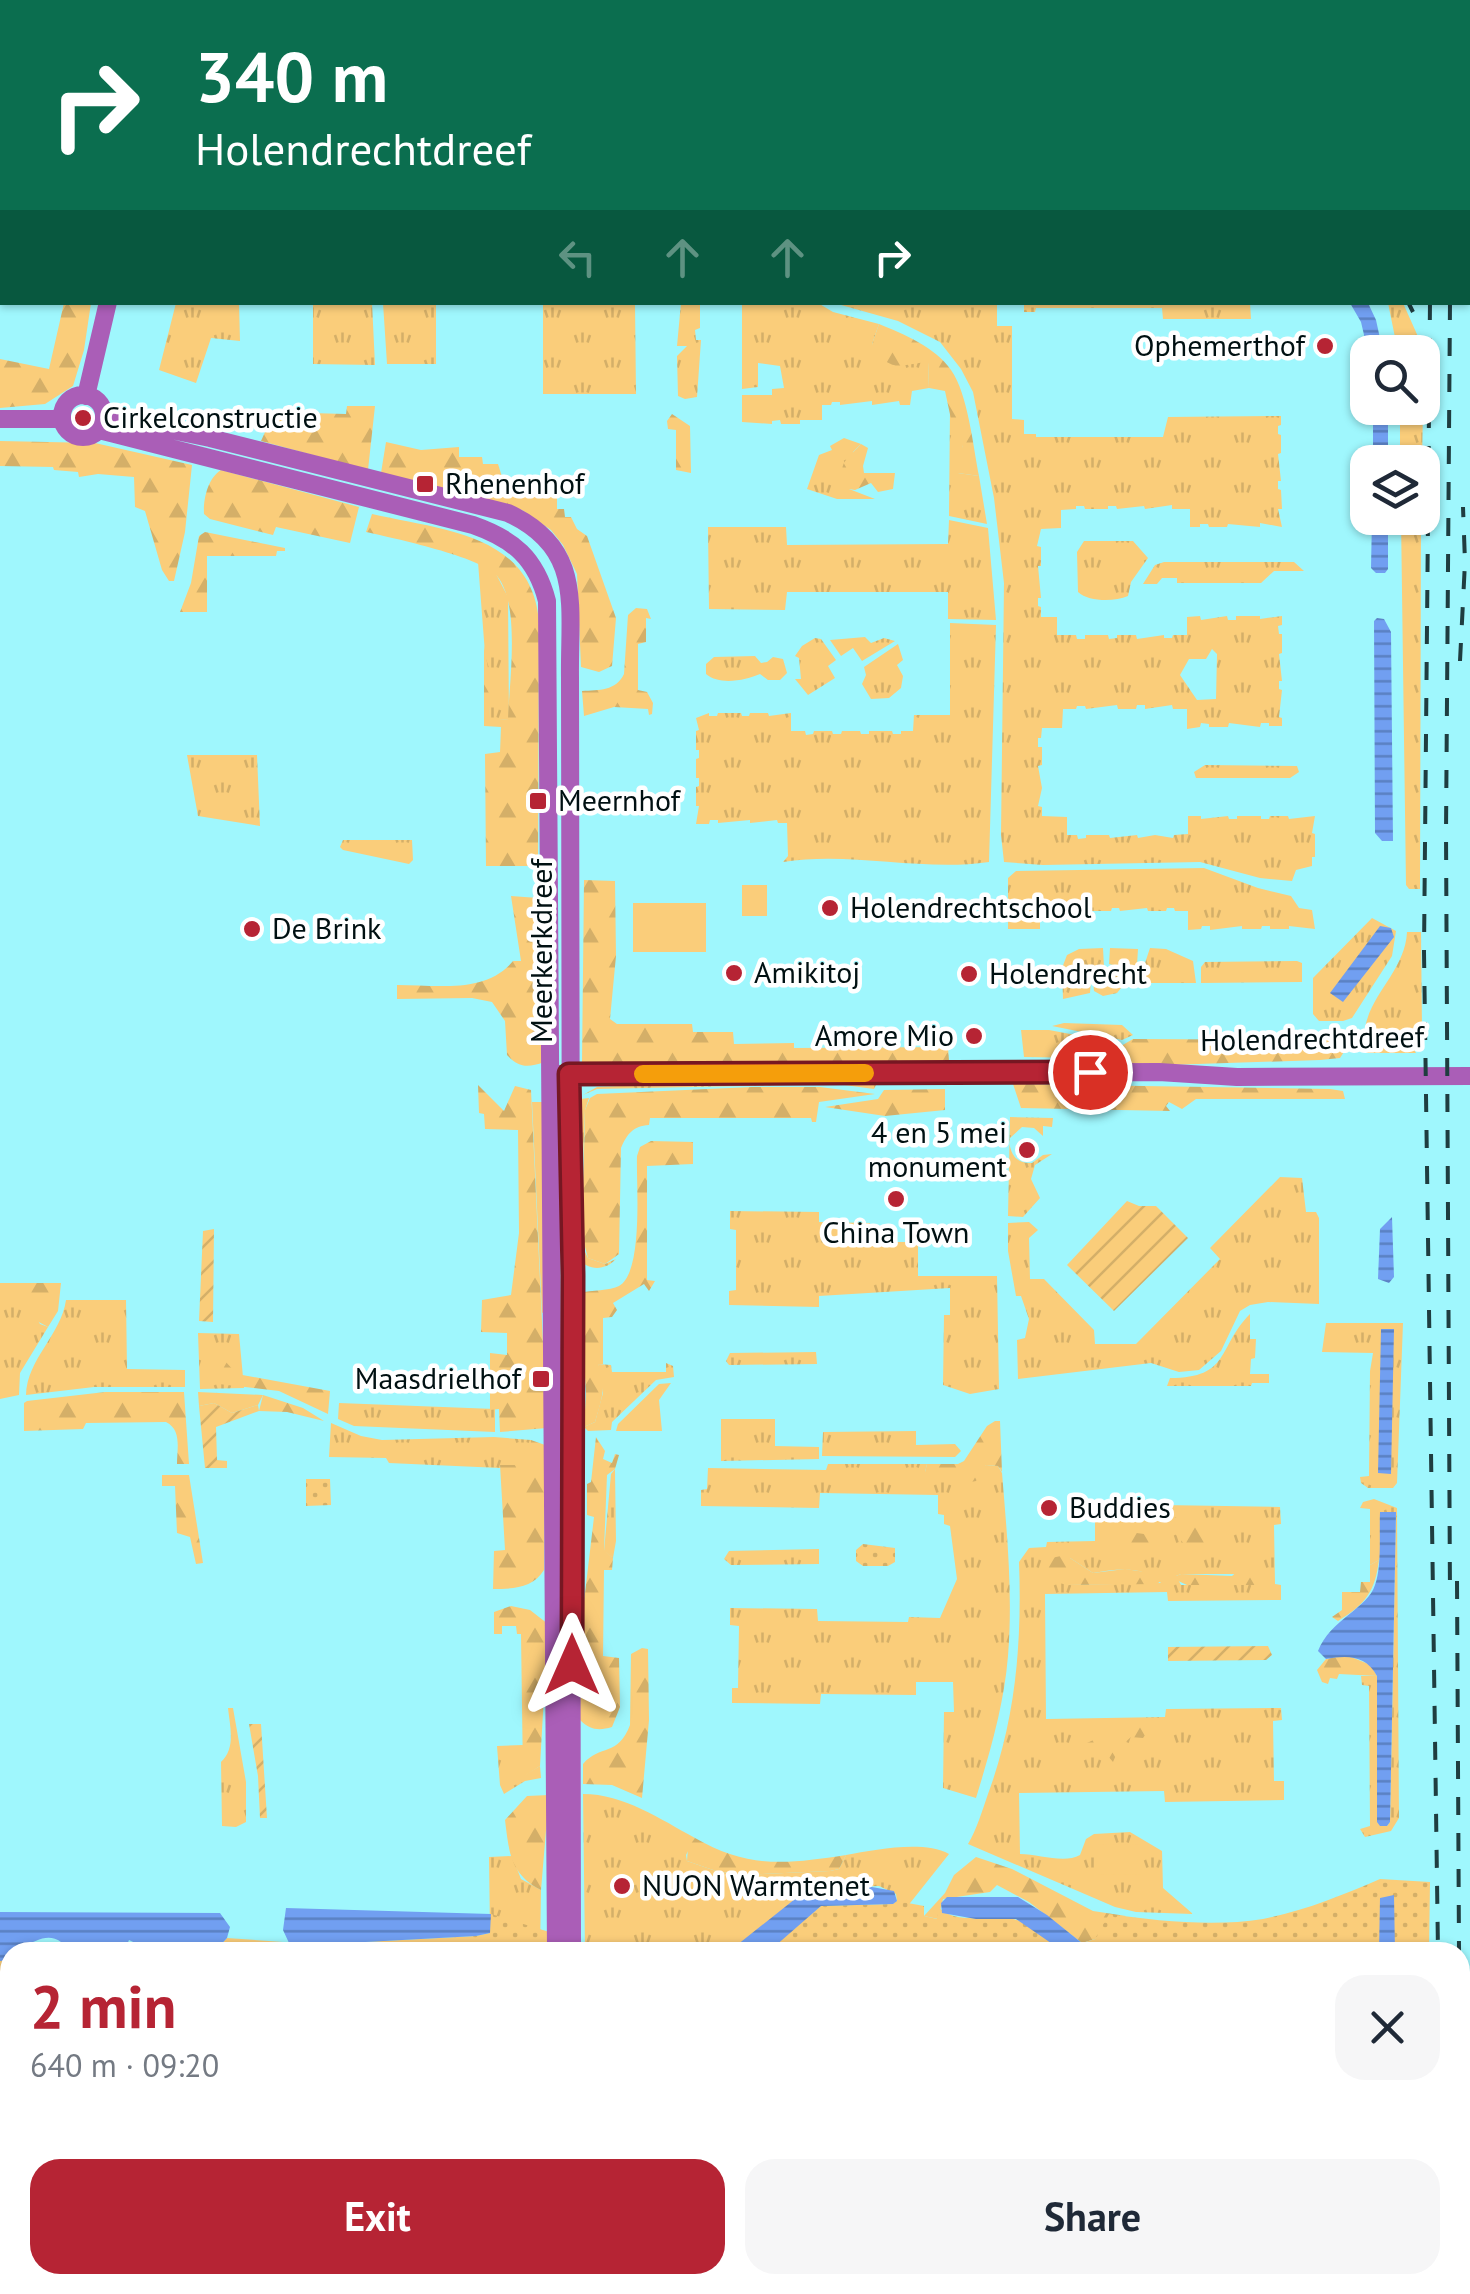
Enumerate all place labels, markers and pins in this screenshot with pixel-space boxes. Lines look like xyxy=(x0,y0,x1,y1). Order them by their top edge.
place label: Ophemerthof xyxy=(1134,325,1306,364)
marker: Ophemerthof xyxy=(1314,335,1336,357)
place label: Cirkelconstructie xyxy=(103,397,318,436)
marker: Cirkelconstructie xyxy=(72,407,94,429)
place label: Rhenenhof xyxy=(445,463,586,502)
marker: Rhenenhof xyxy=(414,473,436,495)
place label: Meernhof xyxy=(558,780,682,819)
marker: Meernhof xyxy=(527,790,549,812)
place label: Holendrechtschool xyxy=(850,887,1092,926)
marker: Holendrechtschool xyxy=(819,897,841,919)
place label: De Brink xyxy=(272,908,382,947)
marker: De Brink xyxy=(241,918,263,940)
place label: Amikitoj xyxy=(754,952,860,991)
place label: Holendrecht xyxy=(989,953,1147,992)
marker: Amikitoj xyxy=(723,962,745,984)
marker: Holendrecht xyxy=(958,963,980,985)
place label: Amore Mio xyxy=(815,1015,954,1054)
marker: Amore Mio xyxy=(963,1025,985,1047)
pin xyxy=(1048,1030,1133,1115)
place label: 4 en 5 mei monument xyxy=(868,1112,1007,1185)
marker: 4 en 5 mei monument xyxy=(1016,1139,1038,1161)
marker: China Town xyxy=(885,1188,907,1210)
place label: China Town xyxy=(823,1212,969,1251)
place label: Maasdrielhof xyxy=(355,1358,522,1397)
marker: Maasdrielhof xyxy=(530,1368,552,1390)
place label: Buddies xyxy=(1069,1487,1171,1526)
marker: Buddies xyxy=(1038,1497,1060,1519)
place label: NUON Warmtenet xyxy=(642,1865,870,1904)
marker: NUON Warmtenet xyxy=(611,1875,633,1897)

